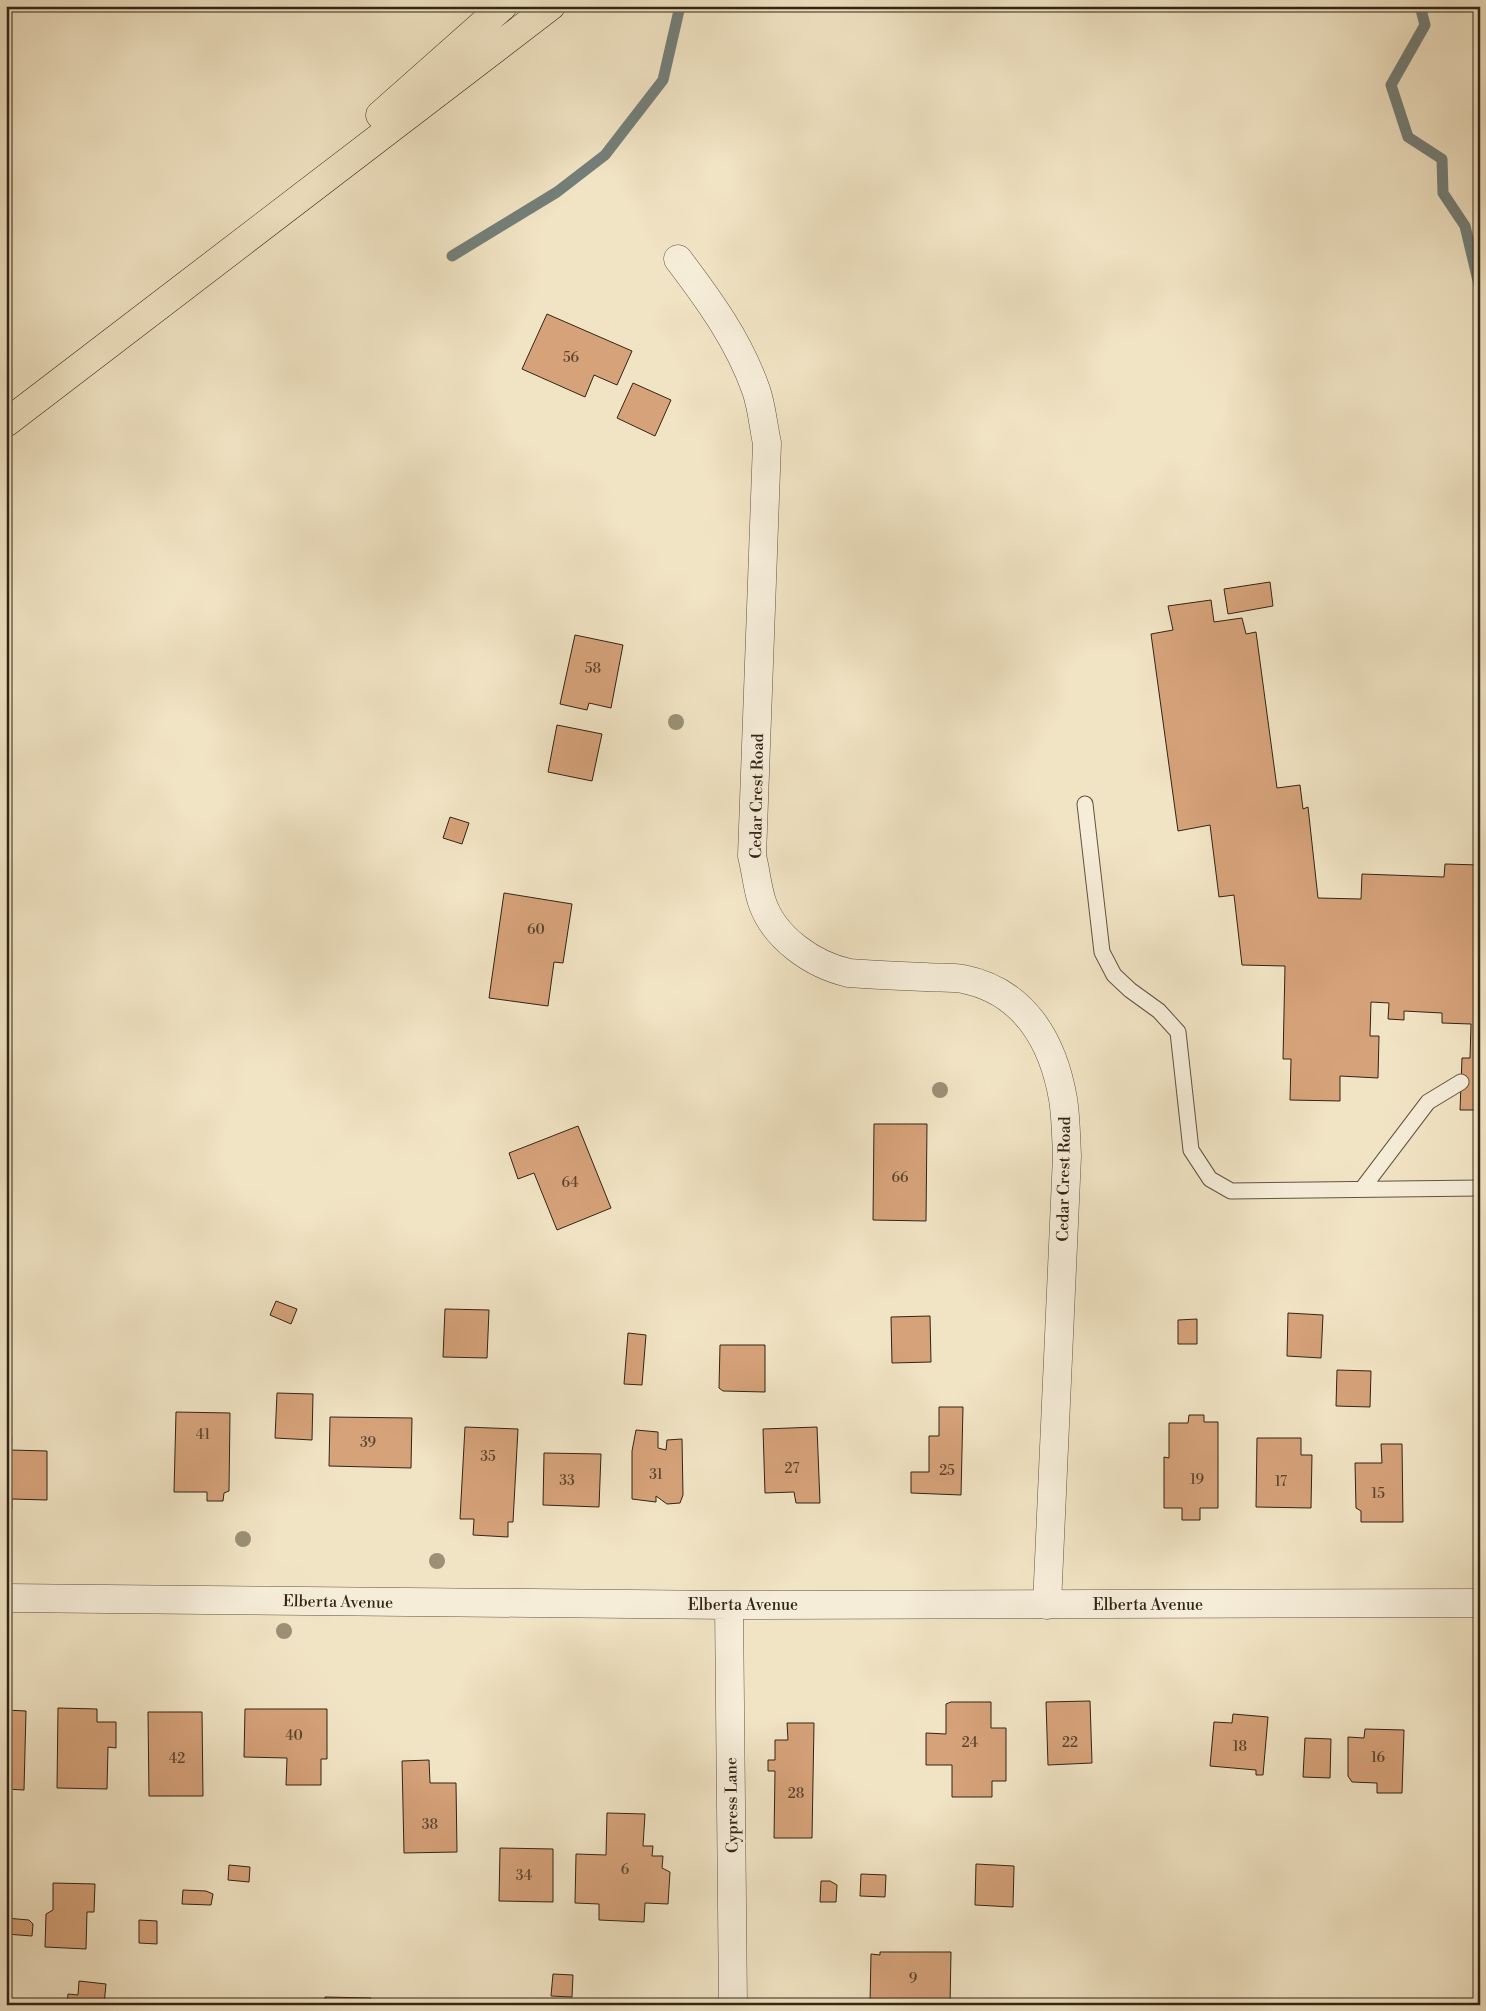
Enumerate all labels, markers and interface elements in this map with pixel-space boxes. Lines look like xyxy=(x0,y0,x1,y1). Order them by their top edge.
house number: 56 xyxy=(563,349,580,367)
house number: 58 xyxy=(585,660,601,678)
street label: Cedar Crest Road xyxy=(746,733,768,859)
house number: 60 xyxy=(527,921,545,939)
street label: Cedar Crest Road xyxy=(1053,1116,1075,1242)
house number: 66 xyxy=(892,1169,909,1187)
house number: 64 xyxy=(561,1174,579,1192)
house number: 41 xyxy=(196,1426,210,1444)
house number: 39 xyxy=(360,1434,376,1452)
house number: 35 xyxy=(480,1448,496,1466)
house number: 27 xyxy=(785,1460,799,1478)
house number: 25 xyxy=(939,1462,955,1480)
house number: 31 xyxy=(649,1466,663,1484)
house number: 19 xyxy=(1190,1471,1204,1489)
house number: 33 xyxy=(559,1472,575,1490)
house number: 17 xyxy=(1275,1473,1287,1491)
house number: 15 xyxy=(1371,1485,1385,1503)
street label: Elberta Avenue xyxy=(283,1591,393,1613)
street label: Elberta Avenue xyxy=(688,1595,798,1615)
street label: Elberta Avenue xyxy=(1093,1595,1203,1615)
house number: 40 xyxy=(285,1727,303,1745)
house number: 24 xyxy=(962,1734,978,1752)
house number: 22 xyxy=(1062,1734,1078,1752)
house number: 18 xyxy=(1233,1738,1247,1756)
house number: 16 xyxy=(1371,1749,1386,1767)
house number: 42 xyxy=(169,1750,185,1768)
street label: Cypress Lane xyxy=(721,1757,743,1853)
house number: 28 xyxy=(788,1785,804,1803)
house number: 38 xyxy=(422,1816,438,1834)
house number: 6 xyxy=(621,1861,630,1879)
house number: 34 xyxy=(516,1867,532,1885)
house number: 9 xyxy=(909,1970,917,1988)

